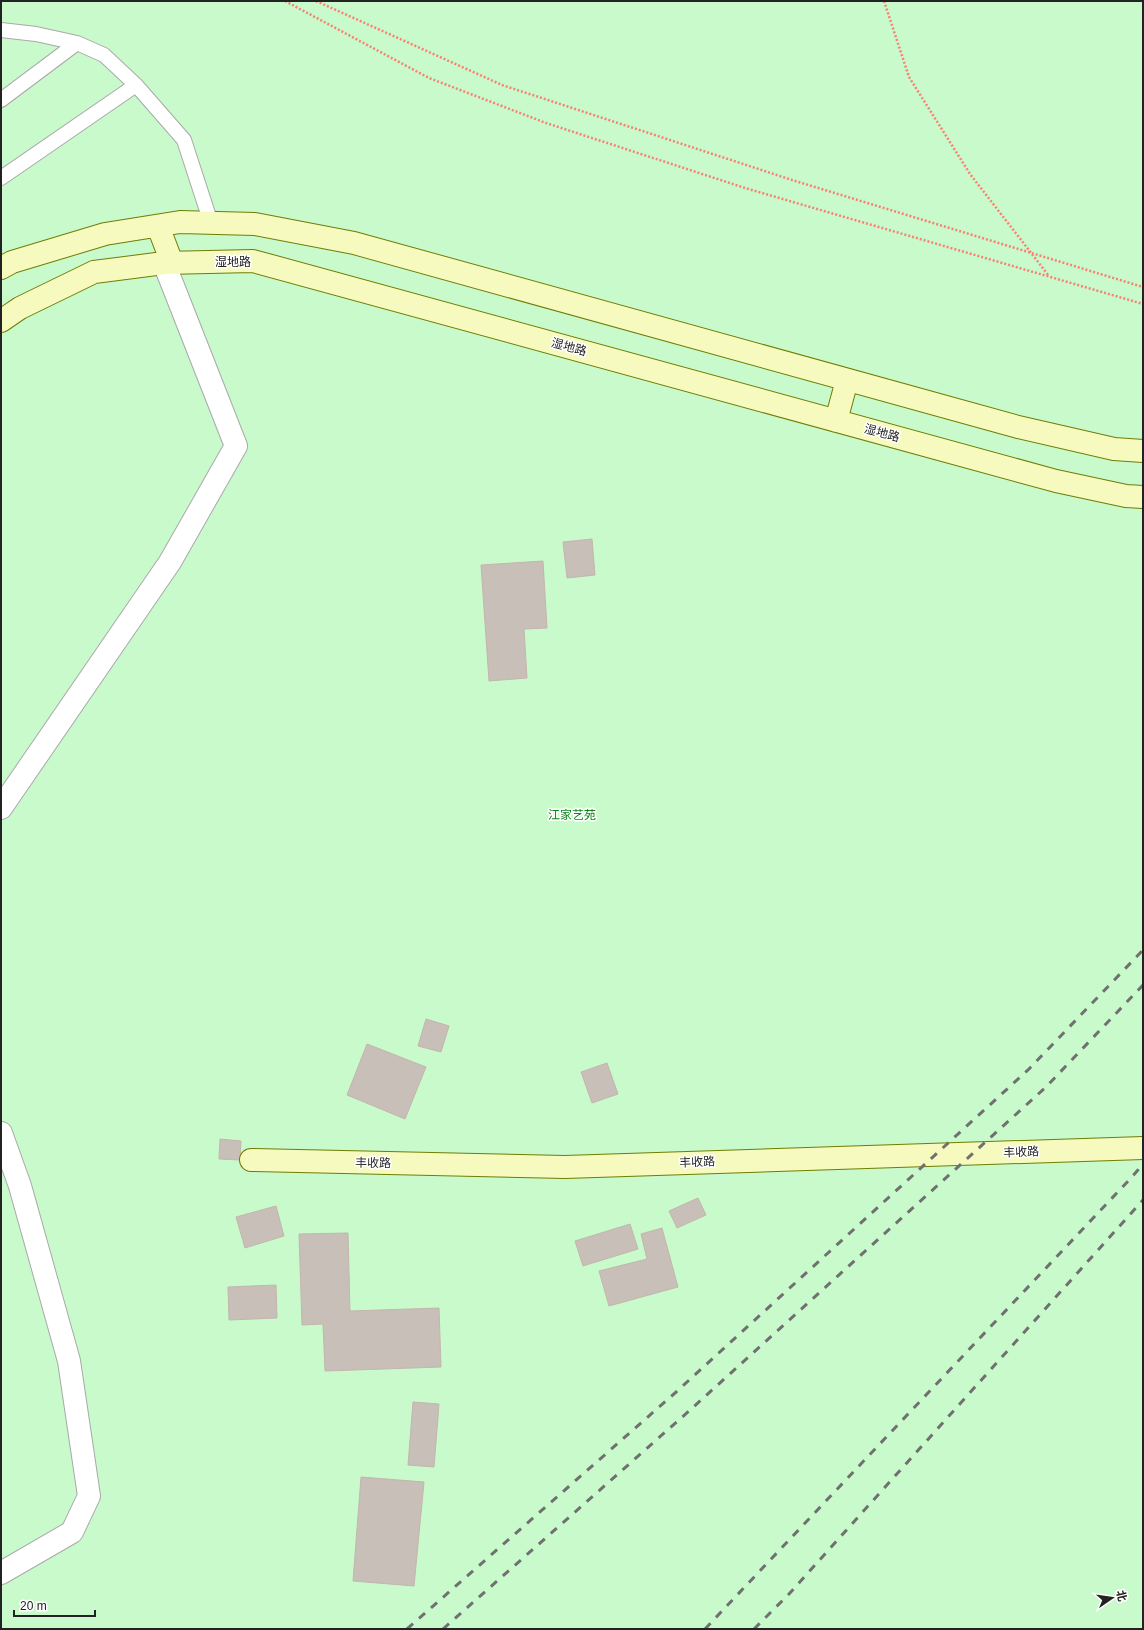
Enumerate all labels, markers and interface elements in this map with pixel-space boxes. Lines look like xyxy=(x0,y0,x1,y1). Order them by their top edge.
street label: 湿地路 xyxy=(215,255,251,269)
street label: 湿地路 xyxy=(550,336,588,358)
street label: 湿地路 xyxy=(863,422,901,444)
park label: 江家艺苑 xyxy=(548,808,596,822)
street label: 丰收路 xyxy=(1003,1144,1039,1160)
street label: 丰收路 xyxy=(679,1154,715,1170)
street label: 丰收路 xyxy=(355,1156,391,1170)
north arrow xyxy=(1092,1578,1132,1618)
text: 北 xyxy=(1115,1589,1129,1602)
scale bar xyxy=(14,1592,95,1618)
text: 20 m xyxy=(20,1599,47,1613)

